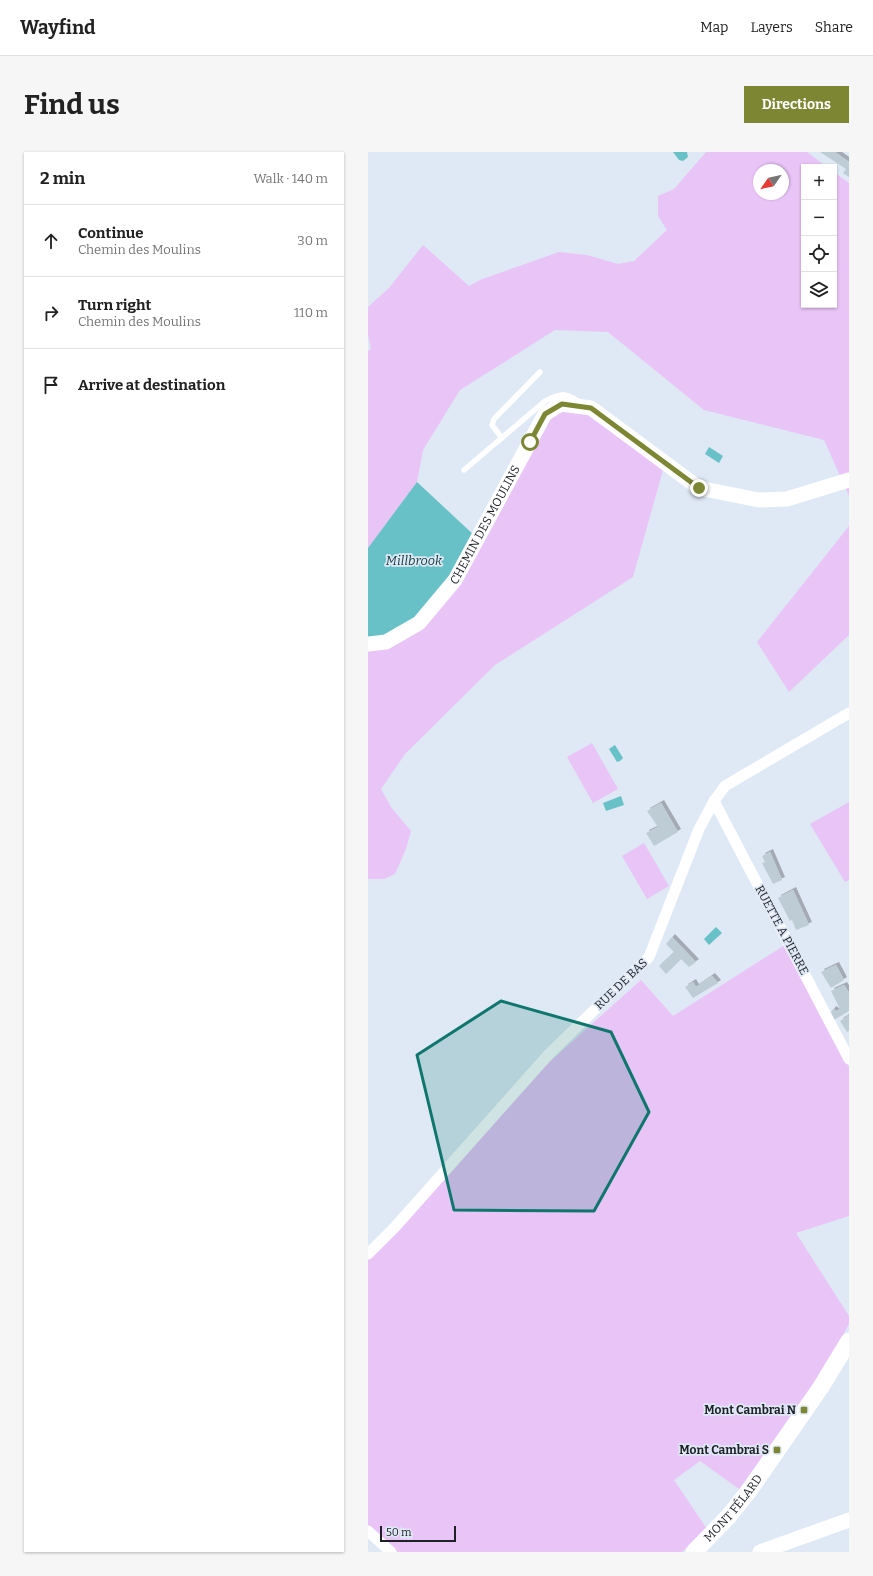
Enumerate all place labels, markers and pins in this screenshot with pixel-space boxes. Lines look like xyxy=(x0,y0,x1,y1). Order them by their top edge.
place label: Mont Cambrai N xyxy=(704,1403,796,1417)
marker: Mont Cambrai N xyxy=(799,1405,809,1415)
place label: Mont Cambrai S xyxy=(679,1443,769,1457)
marker: Mont Cambrai S xyxy=(772,1445,782,1455)

